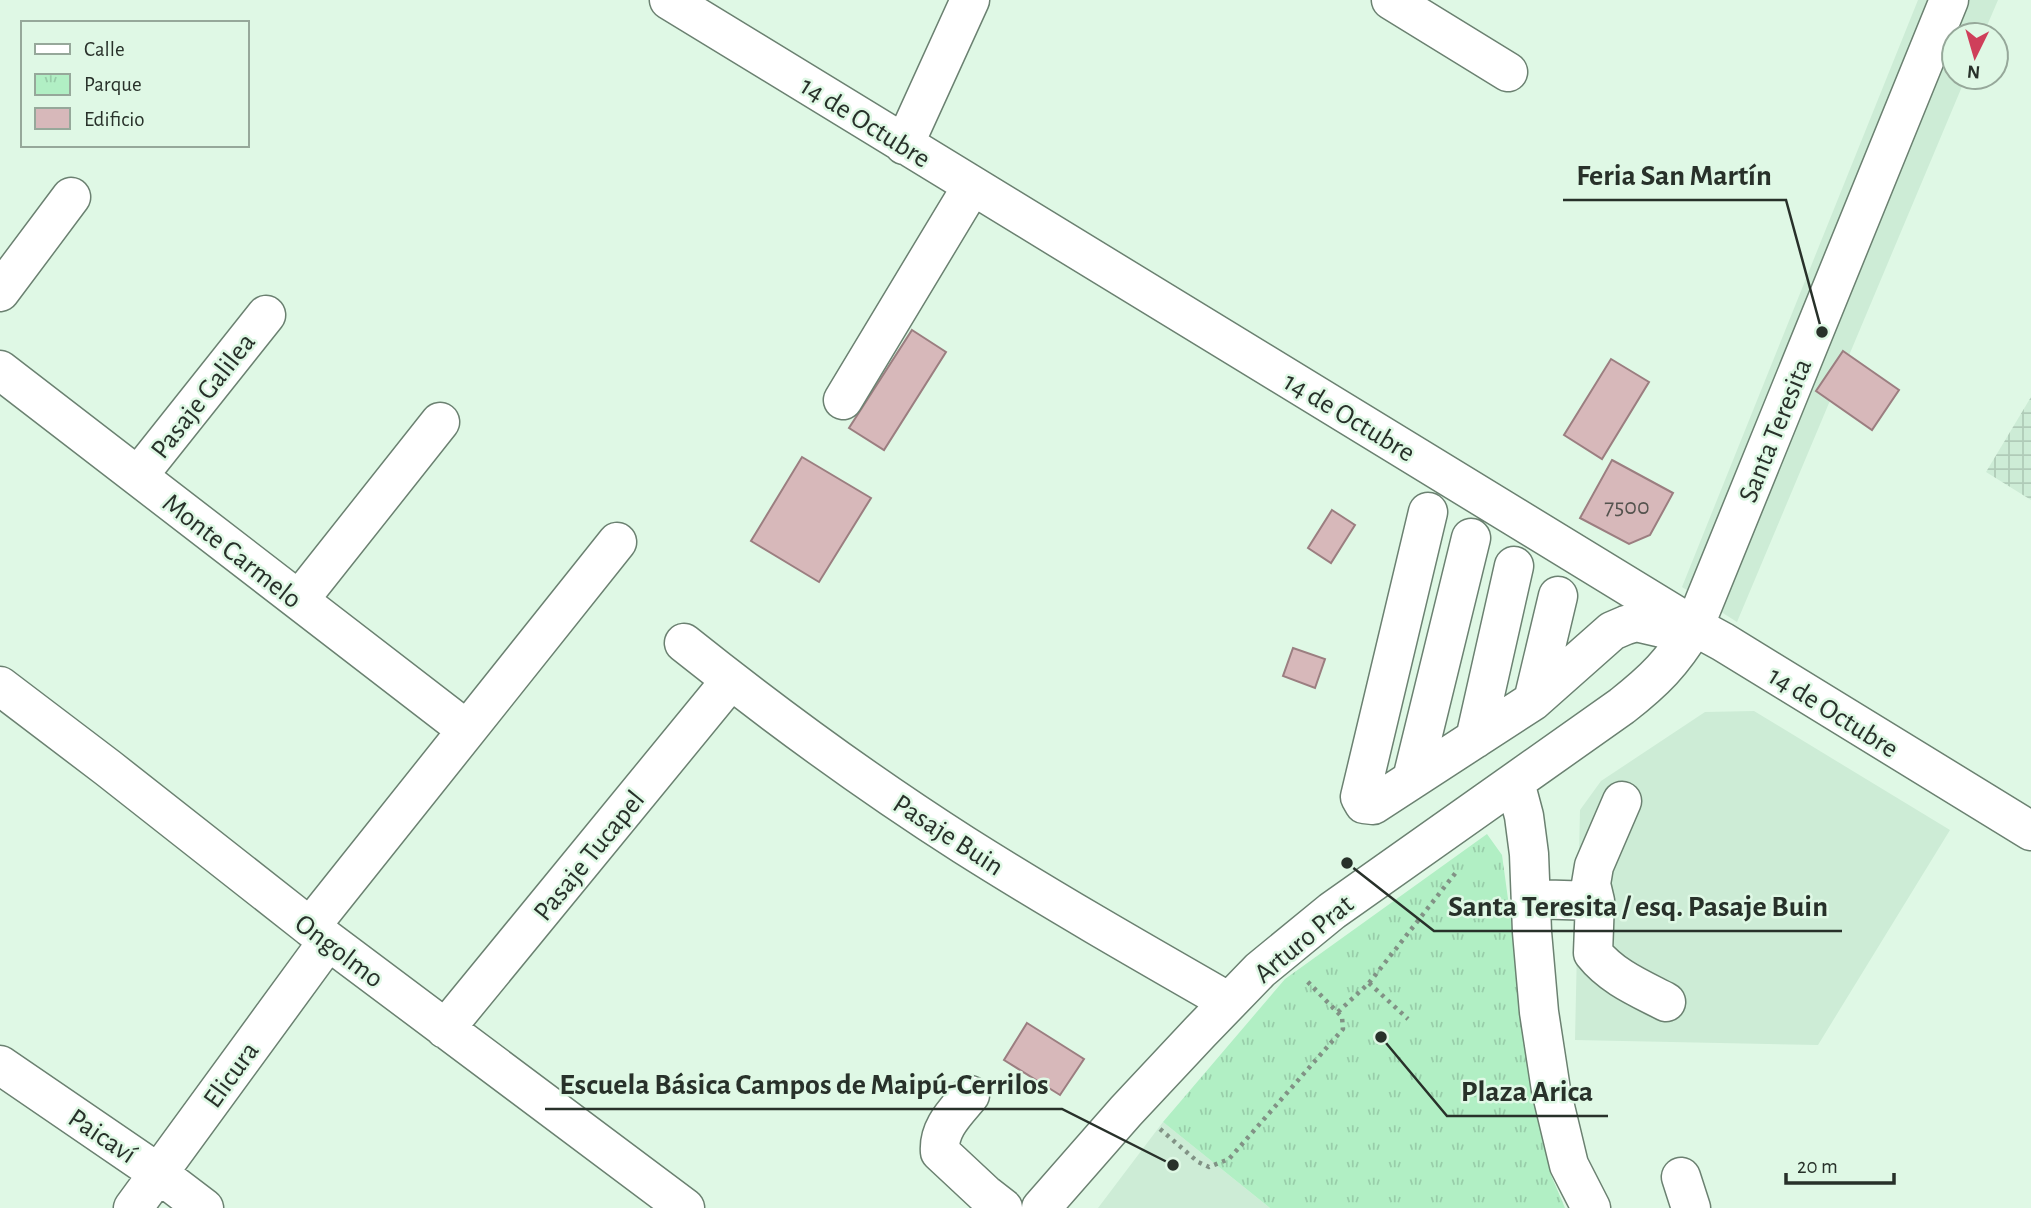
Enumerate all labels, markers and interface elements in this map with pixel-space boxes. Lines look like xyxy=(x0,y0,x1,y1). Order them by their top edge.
legend xyxy=(21,21,248,147)
north arrow xyxy=(1940,21,2010,91)
text: Calle xyxy=(84,39,125,60)
text: N xyxy=(1966,61,1981,81)
street label: 14 de Octubre xyxy=(795,72,935,174)
text: Parque xyxy=(84,74,142,95)
text: Edificio xyxy=(84,109,145,130)
callout: Feria San Martín xyxy=(1563,149,1786,200)
text: Feria San Martín xyxy=(1576,161,1772,191)
street label: Pasaje Galilea xyxy=(146,328,261,464)
street label: Santa Teresita xyxy=(1734,355,1817,506)
street label: 14 de Octubre xyxy=(1279,368,1419,468)
street label: Monte Carmelo xyxy=(157,489,306,614)
house number: 7500 xyxy=(1604,495,1650,519)
street label: 14 de Octubre xyxy=(1763,662,1903,764)
street label: Pasaje Tucapel xyxy=(529,786,650,927)
street label: Pasaje Buin xyxy=(888,790,1008,882)
callout: Santa Teresita / esq. Pasaje Buin xyxy=(1434,880,1842,931)
street label: Arturo Prat xyxy=(1249,890,1359,989)
text: Santa Teresita / esq. Pasaje Buin xyxy=(1448,892,1828,922)
street label: Ongolmo xyxy=(289,910,388,994)
street label: Elicura xyxy=(199,1037,265,1113)
callout: Escuela Básica Campos de Maipú-Cerrilos xyxy=(545,1058,1062,1109)
callout: Plaza Arica xyxy=(1447,1065,1608,1116)
text: Escuela Básica Campos de Maipú-Cerrilos xyxy=(559,1070,1049,1100)
text: Plaza Arica xyxy=(1461,1077,1593,1107)
street label: Paicaví xyxy=(63,1104,141,1169)
scale bar xyxy=(1786,1142,1895,1186)
text: 20 m xyxy=(1797,1156,1838,1177)

